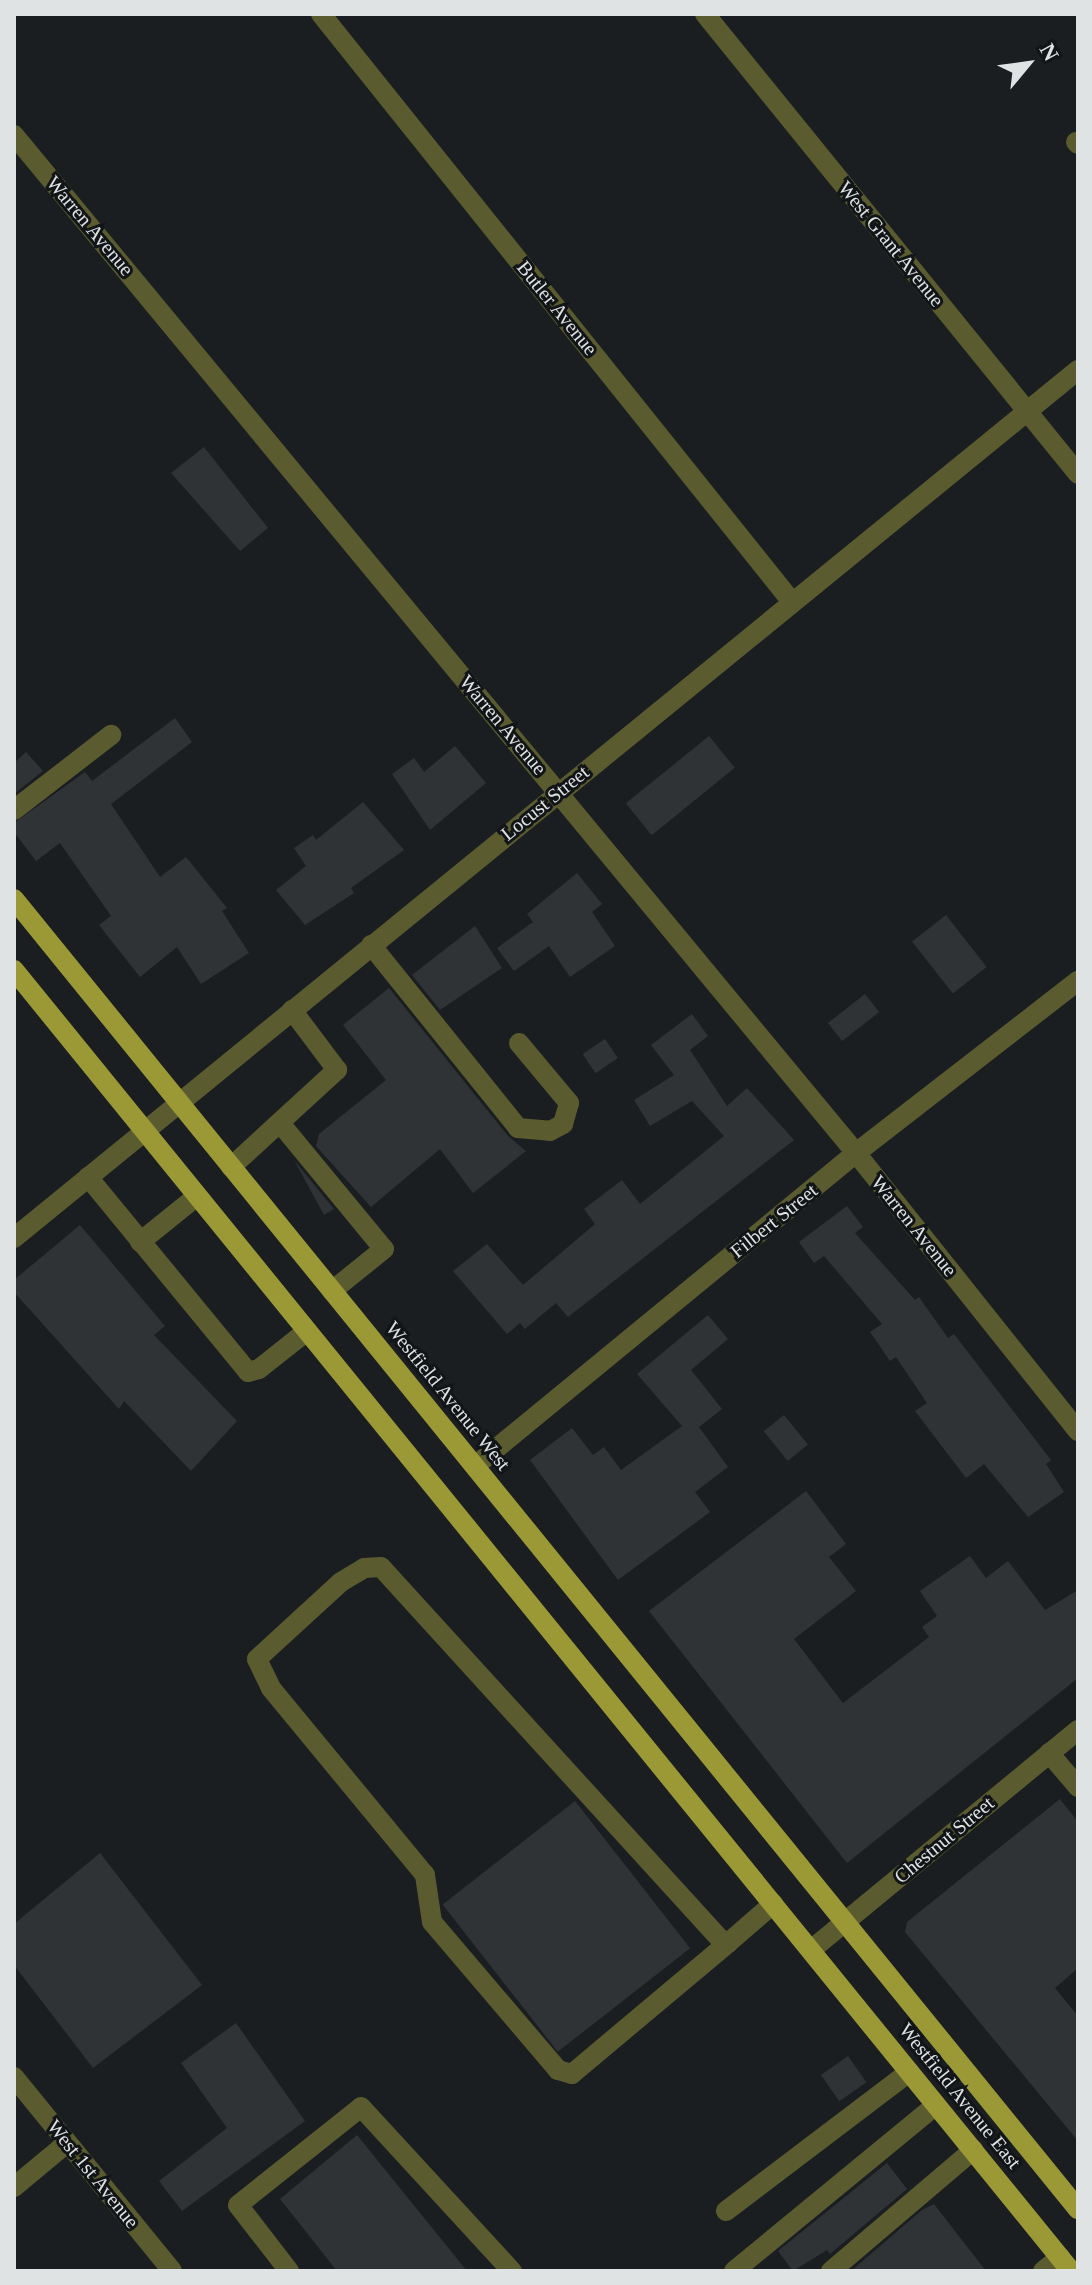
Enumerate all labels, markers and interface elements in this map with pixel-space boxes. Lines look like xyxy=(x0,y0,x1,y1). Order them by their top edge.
north arrow xyxy=(988,24,1068,104)
text: N xyxy=(1035,39,1064,65)
street label: Warren Avenue xyxy=(41,171,139,281)
street label: West Grant Avenue xyxy=(833,176,949,312)
street label: Butler Avenue xyxy=(511,255,603,361)
street label: Warren Avenue xyxy=(454,670,552,780)
street label: Locust Street xyxy=(496,760,594,846)
street label: Warren Avenue xyxy=(866,1170,962,1282)
street label: Filbert Street xyxy=(726,1179,822,1263)
street label: Westfield Avenue West xyxy=(380,1316,516,1476)
street label: Chestnut Street xyxy=(889,1791,999,1889)
street label: Westfield Avenue East xyxy=(894,2018,1026,2174)
street label: West 1st Avenue xyxy=(42,2115,144,2233)

